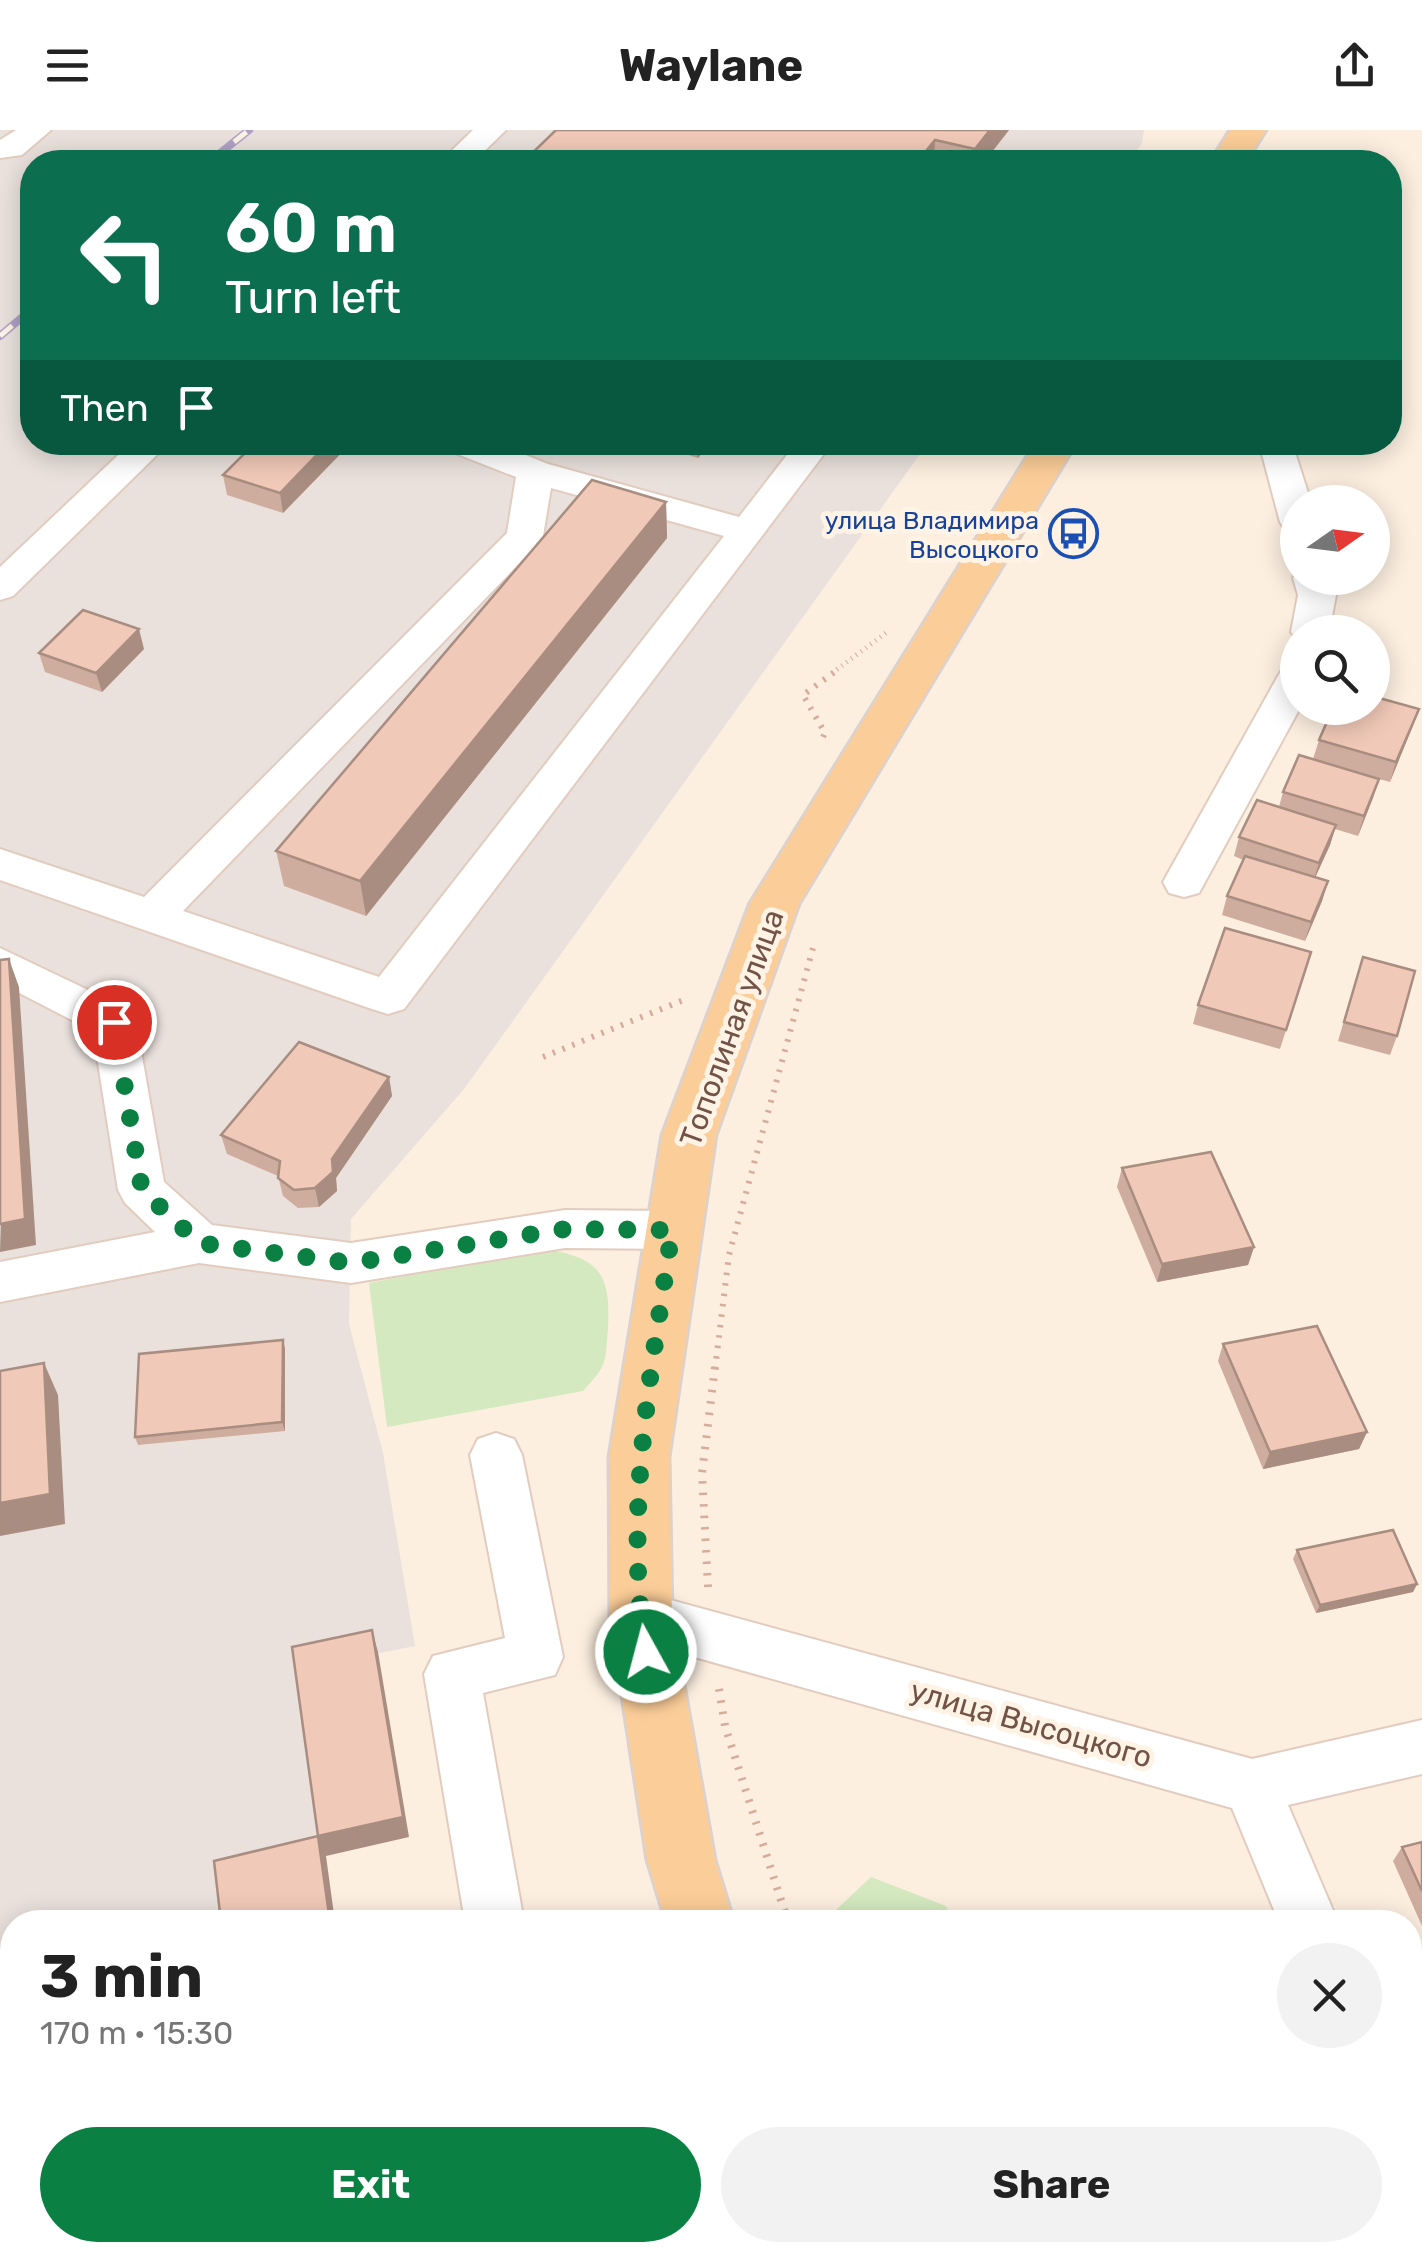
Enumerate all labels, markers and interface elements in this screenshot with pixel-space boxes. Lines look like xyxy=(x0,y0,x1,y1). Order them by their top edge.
icon: menu xyxy=(40,38,95,93)
icon: share xyxy=(1327,38,1382,93)
text: Waylane xyxy=(619,39,803,92)
text: 60 m xyxy=(225,187,397,270)
icon: left xyxy=(60,190,190,320)
text: Turn left xyxy=(225,271,401,324)
icon: arrive xyxy=(169,380,224,435)
text: Then xyxy=(60,385,149,431)
north arrow xyxy=(1280,485,1390,595)
map controls xyxy=(1280,485,1390,725)
place label: улица Владимира Высоцкого xyxy=(825,506,1039,564)
bus stop icon: улица Владимира Высоцкого xyxy=(1048,508,1100,560)
button: search xyxy=(1280,615,1390,725)
street label: Тополиная улица xyxy=(672,904,792,1152)
pin xyxy=(72,980,157,1065)
icon: arrive xyxy=(87,995,142,1050)
position arrow xyxy=(594,1600,698,1704)
street label: улица Высоцкого xyxy=(906,1672,1156,1776)
text: 3 min xyxy=(40,1941,203,2012)
button: close xyxy=(1277,1943,1382,2048)
text: 170 m · 15:30 xyxy=(40,2014,233,2052)
button: Exit xyxy=(40,2127,701,2242)
button: Share xyxy=(721,2127,1382,2242)

